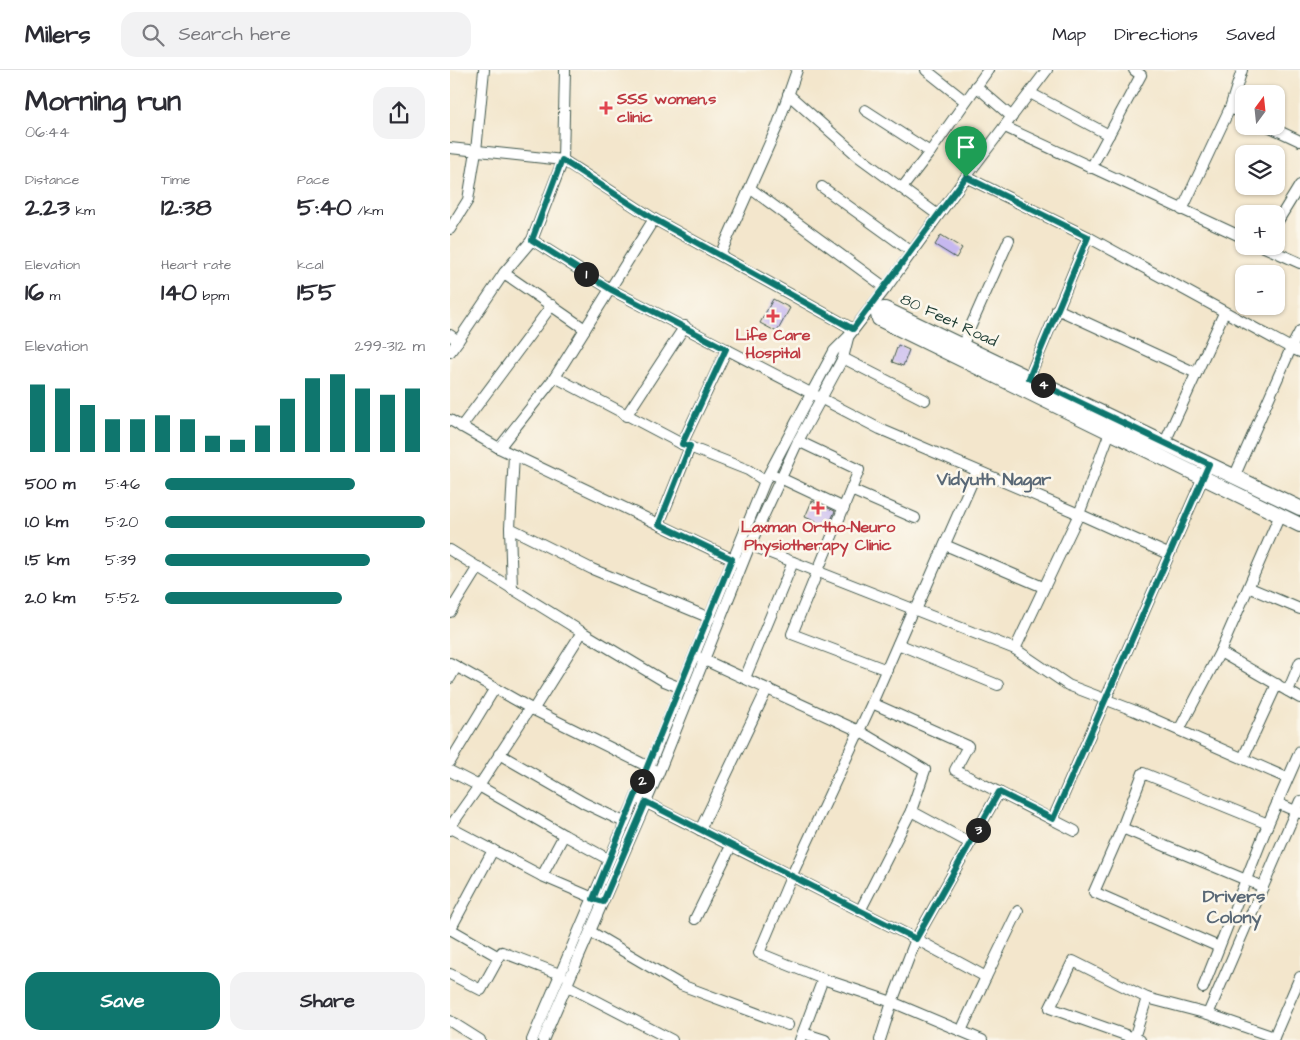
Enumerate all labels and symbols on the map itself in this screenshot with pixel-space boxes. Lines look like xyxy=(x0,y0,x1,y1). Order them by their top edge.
north arrow xyxy=(1235,85,1285,135)
place label: SSS women,s clinic xyxy=(616,88,716,128)
marker: SSS women,s clinic xyxy=(599,101,613,115)
pin xyxy=(945,126,987,177)
pin: 1 xyxy=(574,262,598,286)
street label: 80 Feet Road xyxy=(897,288,1001,352)
marker: Life Care Hospital xyxy=(766,309,780,323)
place label: Life Care Hospital xyxy=(735,324,811,364)
pin: 4 xyxy=(1030,372,1056,398)
district label: Vidyuth Nagar xyxy=(936,467,1051,493)
marker: Laxman Ortho-Neuro Physiotherapy Clinic xyxy=(811,501,825,515)
place label: Laxman Ortho-Neuro Physiotherapy Clinic xyxy=(741,516,896,557)
pin: 2 xyxy=(630,768,654,794)
pin: 3 xyxy=(966,818,990,842)
district label: Drivers Colony xyxy=(1203,884,1265,931)

